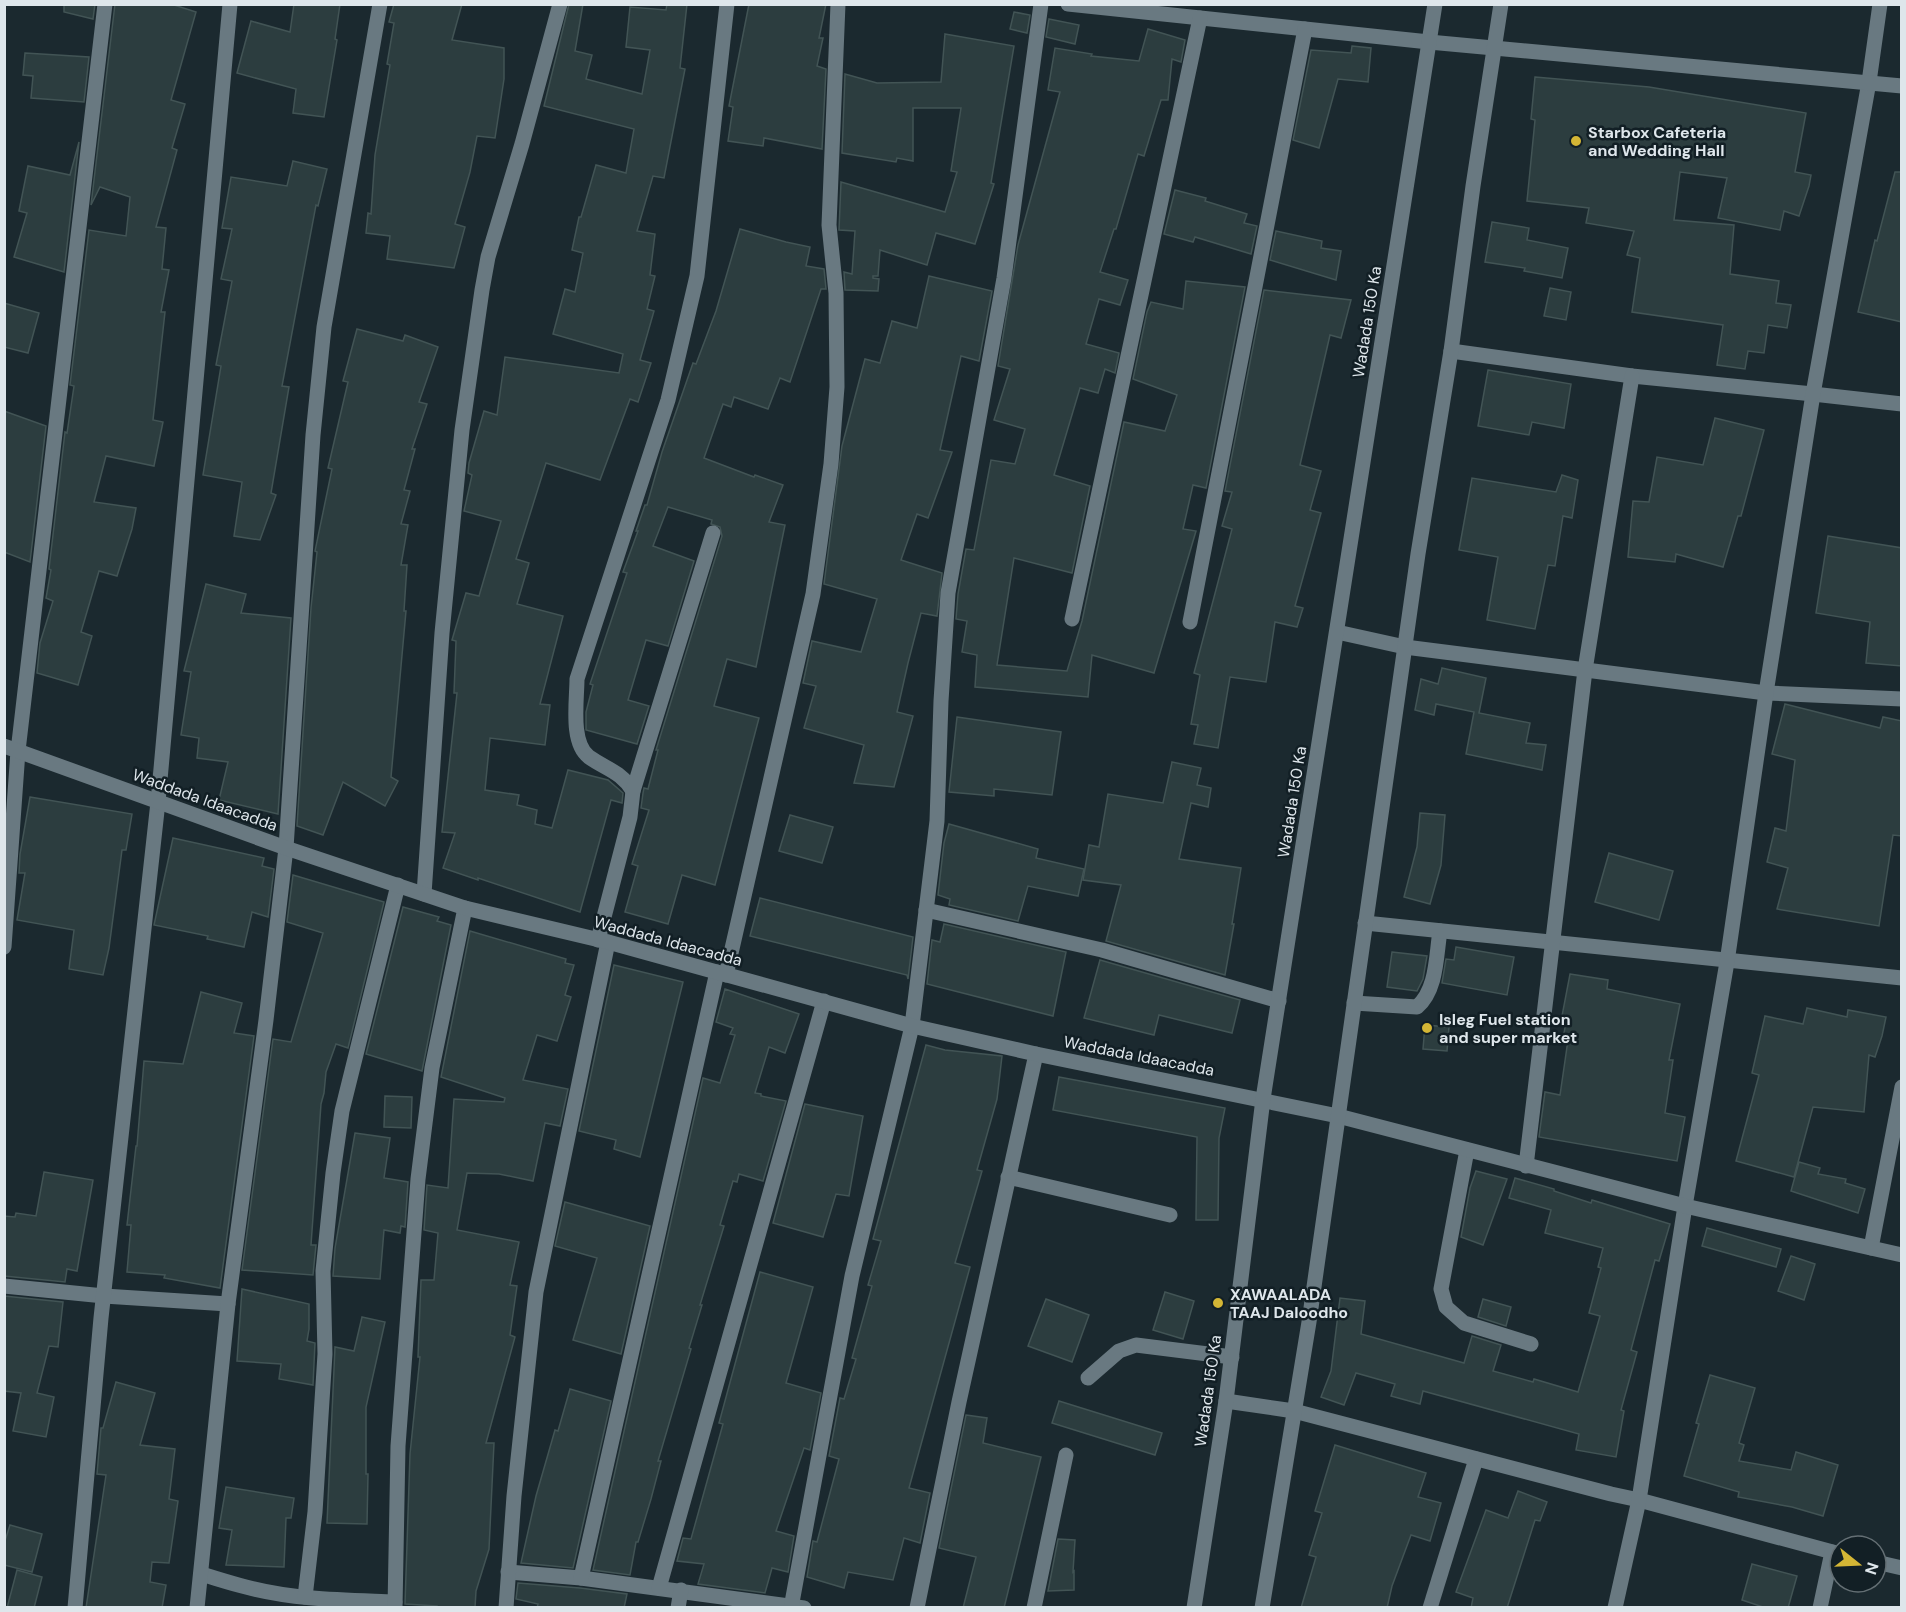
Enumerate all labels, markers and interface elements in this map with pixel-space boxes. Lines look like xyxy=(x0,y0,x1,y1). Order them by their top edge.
place label: Starbox Cafeteria and Wedding Hall xyxy=(1588,122,1726,161)
marker: Starbox Cafeteria and Wedding Hall xyxy=(1569,134,1583,148)
street label: Wadada 150 Ka xyxy=(1348,265,1386,379)
street label: Wadada 150 Ka xyxy=(1273,745,1311,859)
street label: Waddada Idaacadda xyxy=(130,764,280,836)
street label: Waddada Idaacadda xyxy=(591,911,745,971)
place label: Isleg Fuel station and super market xyxy=(1439,1009,1577,1048)
marker: Isleg Fuel station and super market xyxy=(1420,1021,1434,1035)
street label: Waddada Idaacadda xyxy=(1062,1031,1216,1081)
place label: XAWAALADA TAAJ Daloodho xyxy=(1230,1284,1348,1323)
marker: XAWAALADA TAAJ Daloodho xyxy=(1211,1296,1225,1310)
street label: Wadada 150 Ka xyxy=(1190,1334,1226,1448)
north arrow xyxy=(1828,1534,1888,1594)
text: N xyxy=(1860,1560,1884,1577)

